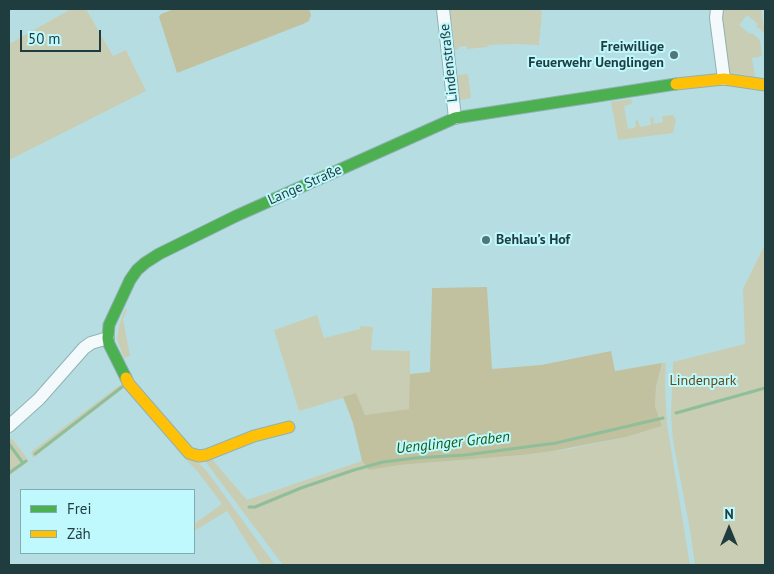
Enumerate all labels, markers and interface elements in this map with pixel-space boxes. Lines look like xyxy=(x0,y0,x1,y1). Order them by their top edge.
scale bar xyxy=(22,20,104,52)
street label: Lindenstraße xyxy=(437,23,461,103)
text: 50 m xyxy=(28,29,61,48)
place label: Freiwillige Feuerwehr Uenglingen xyxy=(528,39,664,72)
marker: Freiwillige Feuerwehr Uenglingen xyxy=(668,49,680,61)
street label: Lange Straße xyxy=(265,161,345,209)
place label: Behlau’s Hof xyxy=(496,232,570,248)
marker: Behlau’s Hof xyxy=(480,234,492,246)
park label: Lindenpark xyxy=(670,373,736,389)
water label: Uenglinger Graben xyxy=(395,428,511,458)
legend xyxy=(20,489,195,554)
text: Frei xyxy=(67,499,92,518)
north arrow xyxy=(704,504,754,554)
text: N xyxy=(724,505,734,523)
text: Zäh xyxy=(67,524,91,543)

